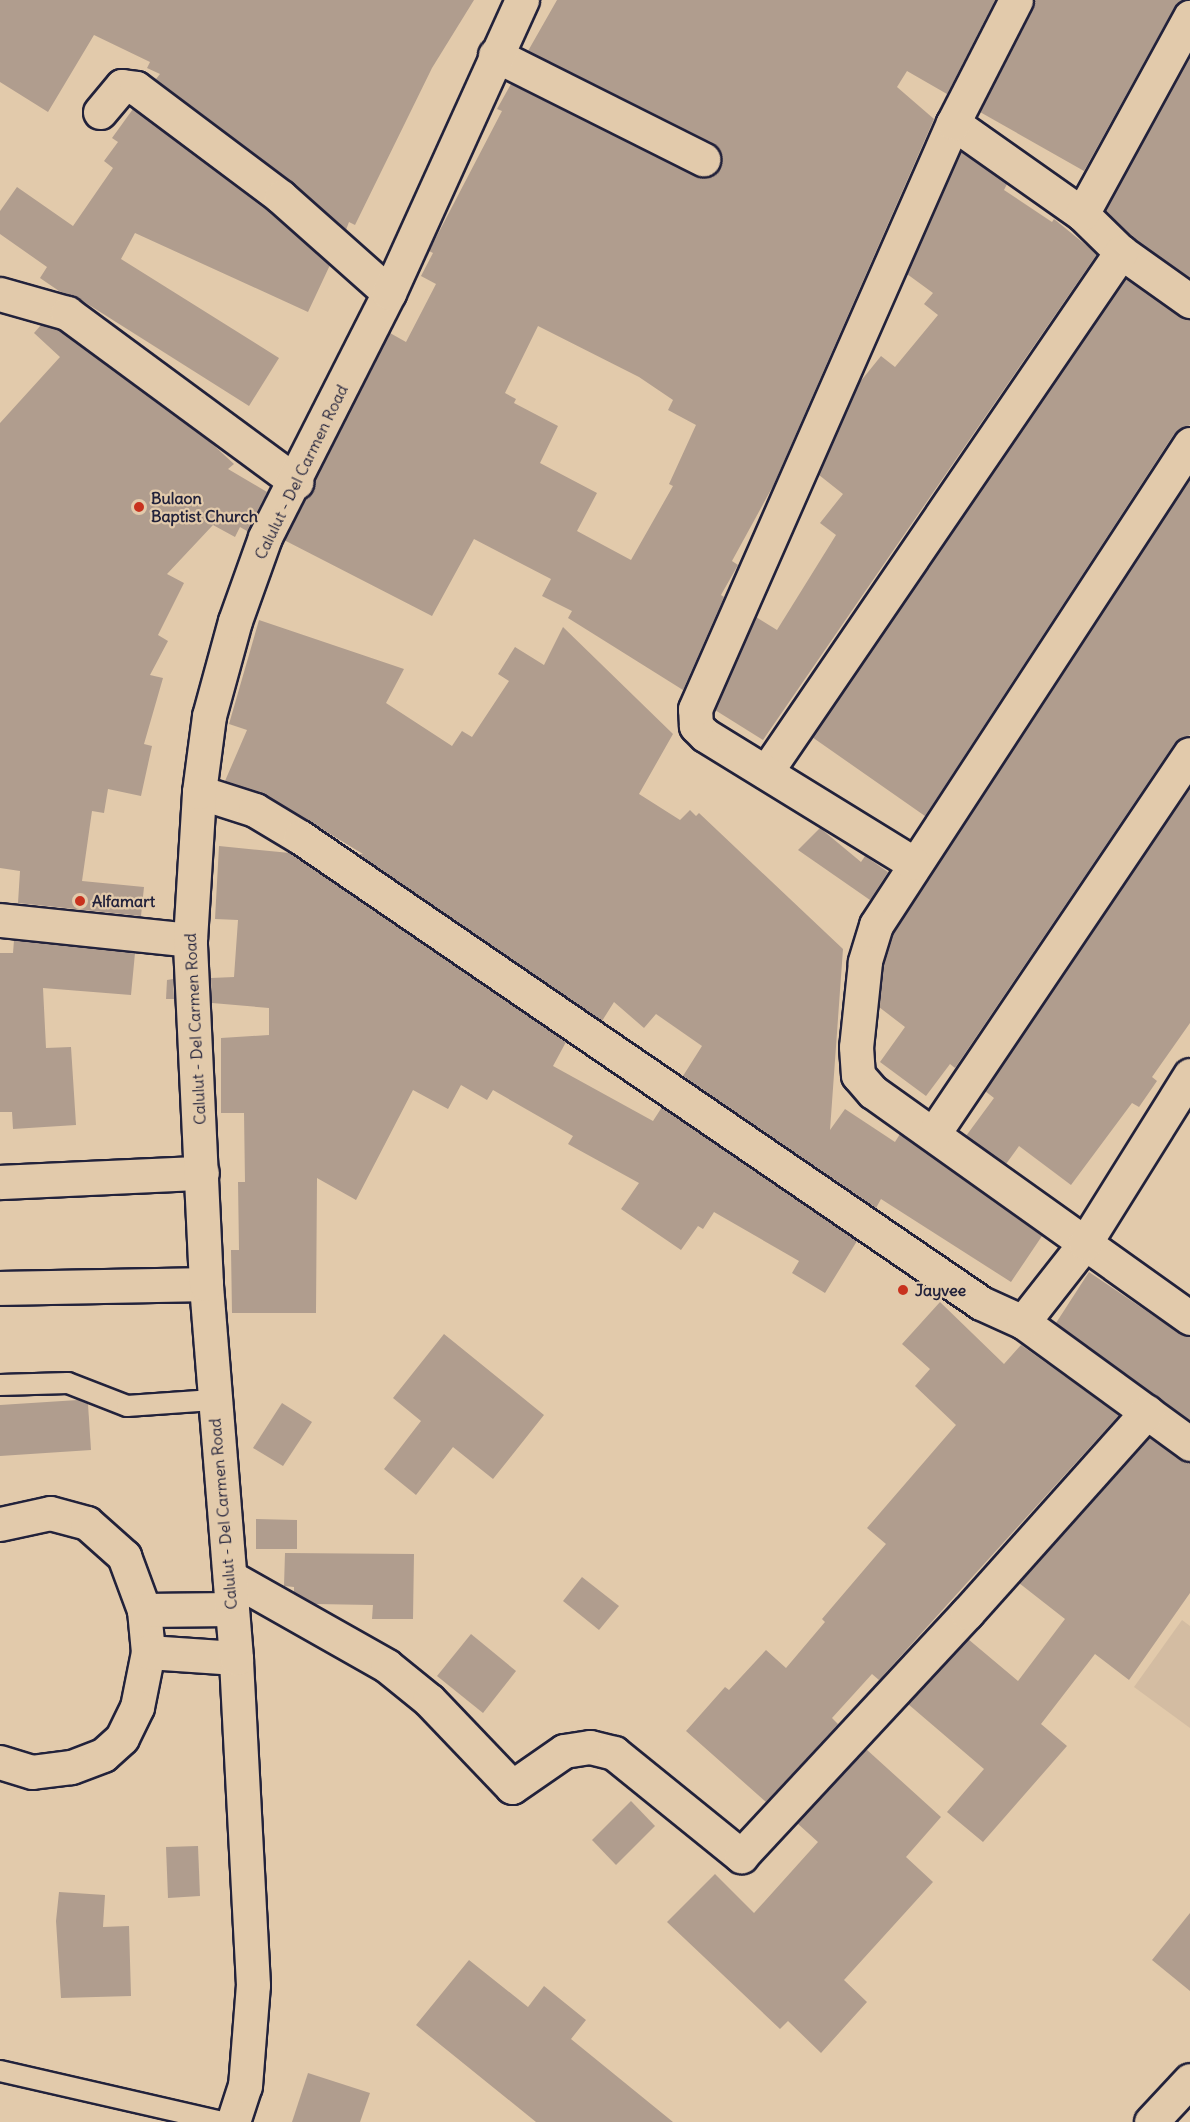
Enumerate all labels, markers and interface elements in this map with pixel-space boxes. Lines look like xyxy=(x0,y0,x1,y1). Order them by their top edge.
street label: Calulut - Del Carmen Road xyxy=(250,382,352,562)
place label: Bulaon Baptist Church xyxy=(151,488,258,526)
marker: Bulaon Baptist Church xyxy=(132,500,146,514)
place label: Alfamart xyxy=(92,891,155,911)
marker: Alfamart xyxy=(73,894,87,908)
street label: Calulut - Del Carmen Road xyxy=(180,933,210,1125)
place label: Jayvee xyxy=(915,1280,966,1300)
marker: Jayvee xyxy=(896,1283,910,1297)
street label: Calulut - Del Carmen Road xyxy=(205,1418,241,1610)

